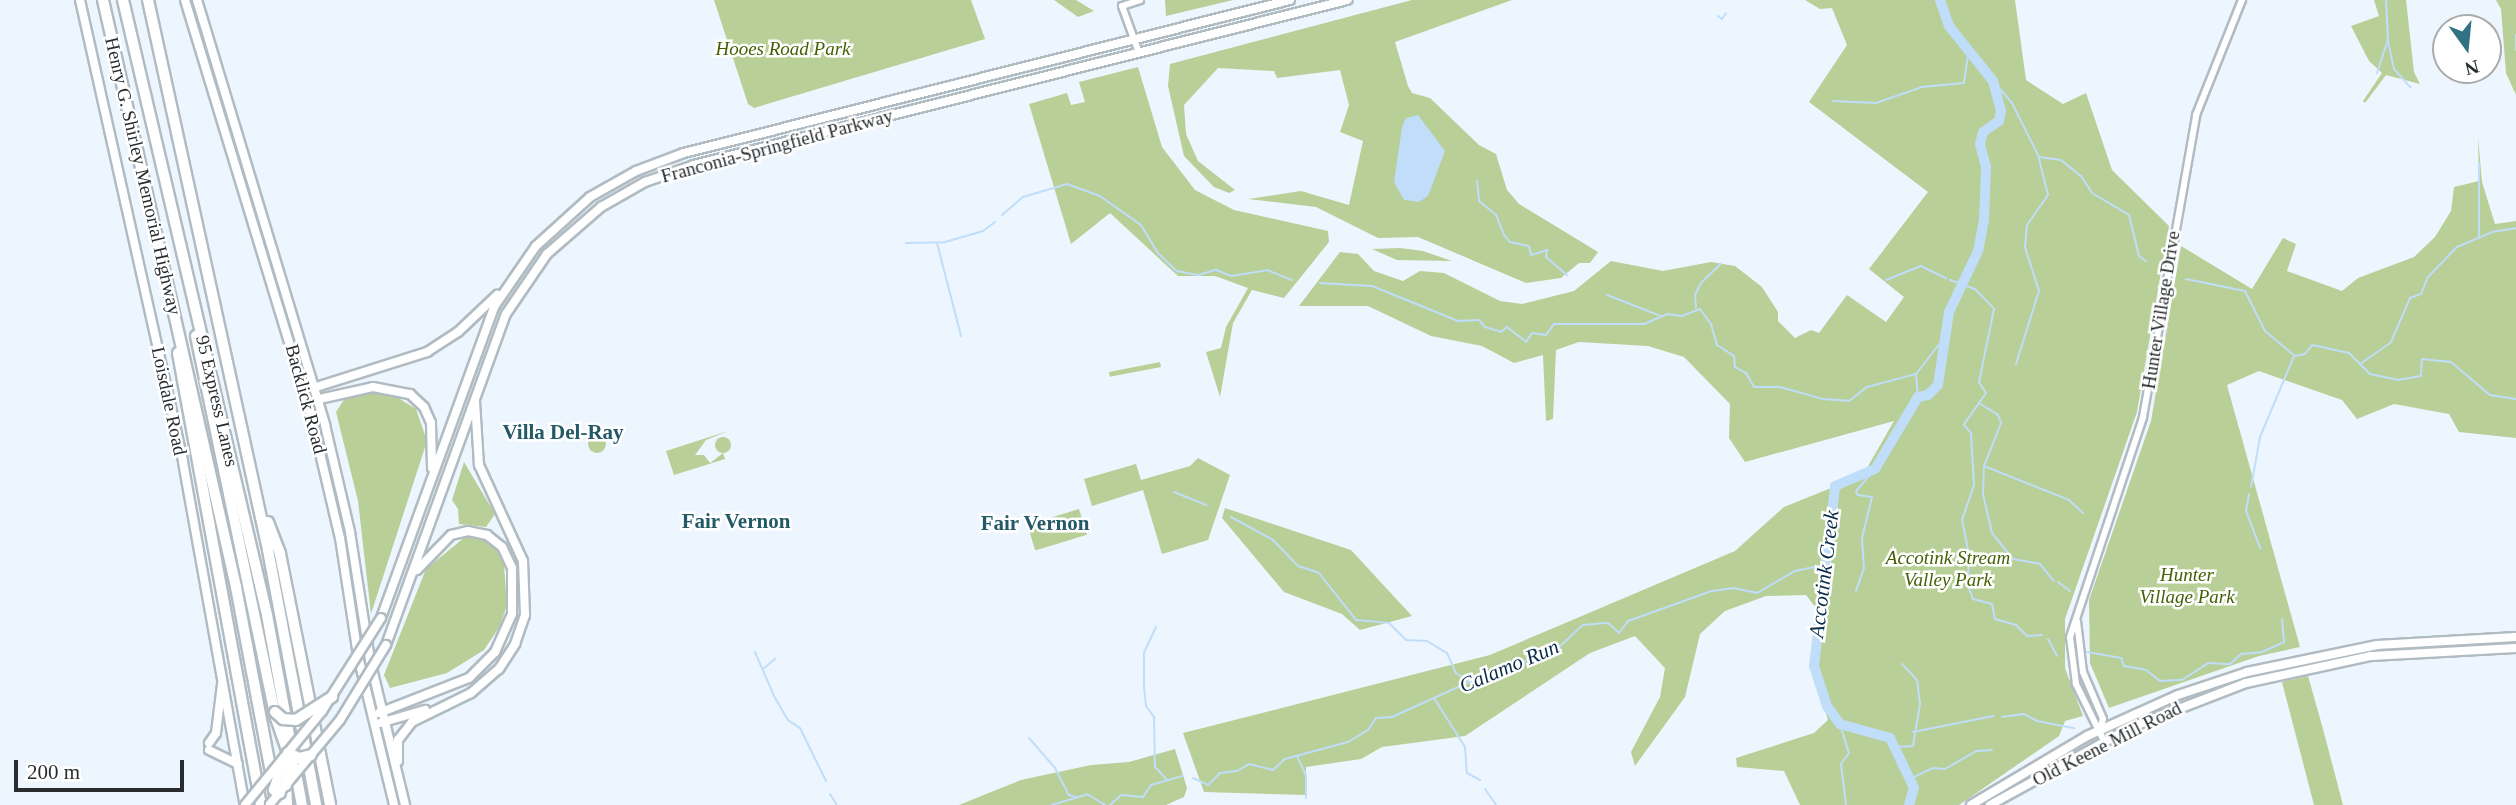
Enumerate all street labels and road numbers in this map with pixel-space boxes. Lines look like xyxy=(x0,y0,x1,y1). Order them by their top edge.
street label: Henry G. Shirley Memorial Highway xyxy=(100,35,186,317)
street label: Franconia-Springfield Parkway xyxy=(659,104,895,188)
street label: Hunter Village Drive xyxy=(2137,229,2185,391)
street label: 95 Express Lanes xyxy=(191,333,243,469)
street label: Backlick Road xyxy=(280,342,332,456)
street label: Loisdale Road xyxy=(146,345,192,457)
street label: Old Keene Mill Road xyxy=(2029,697,2185,791)

